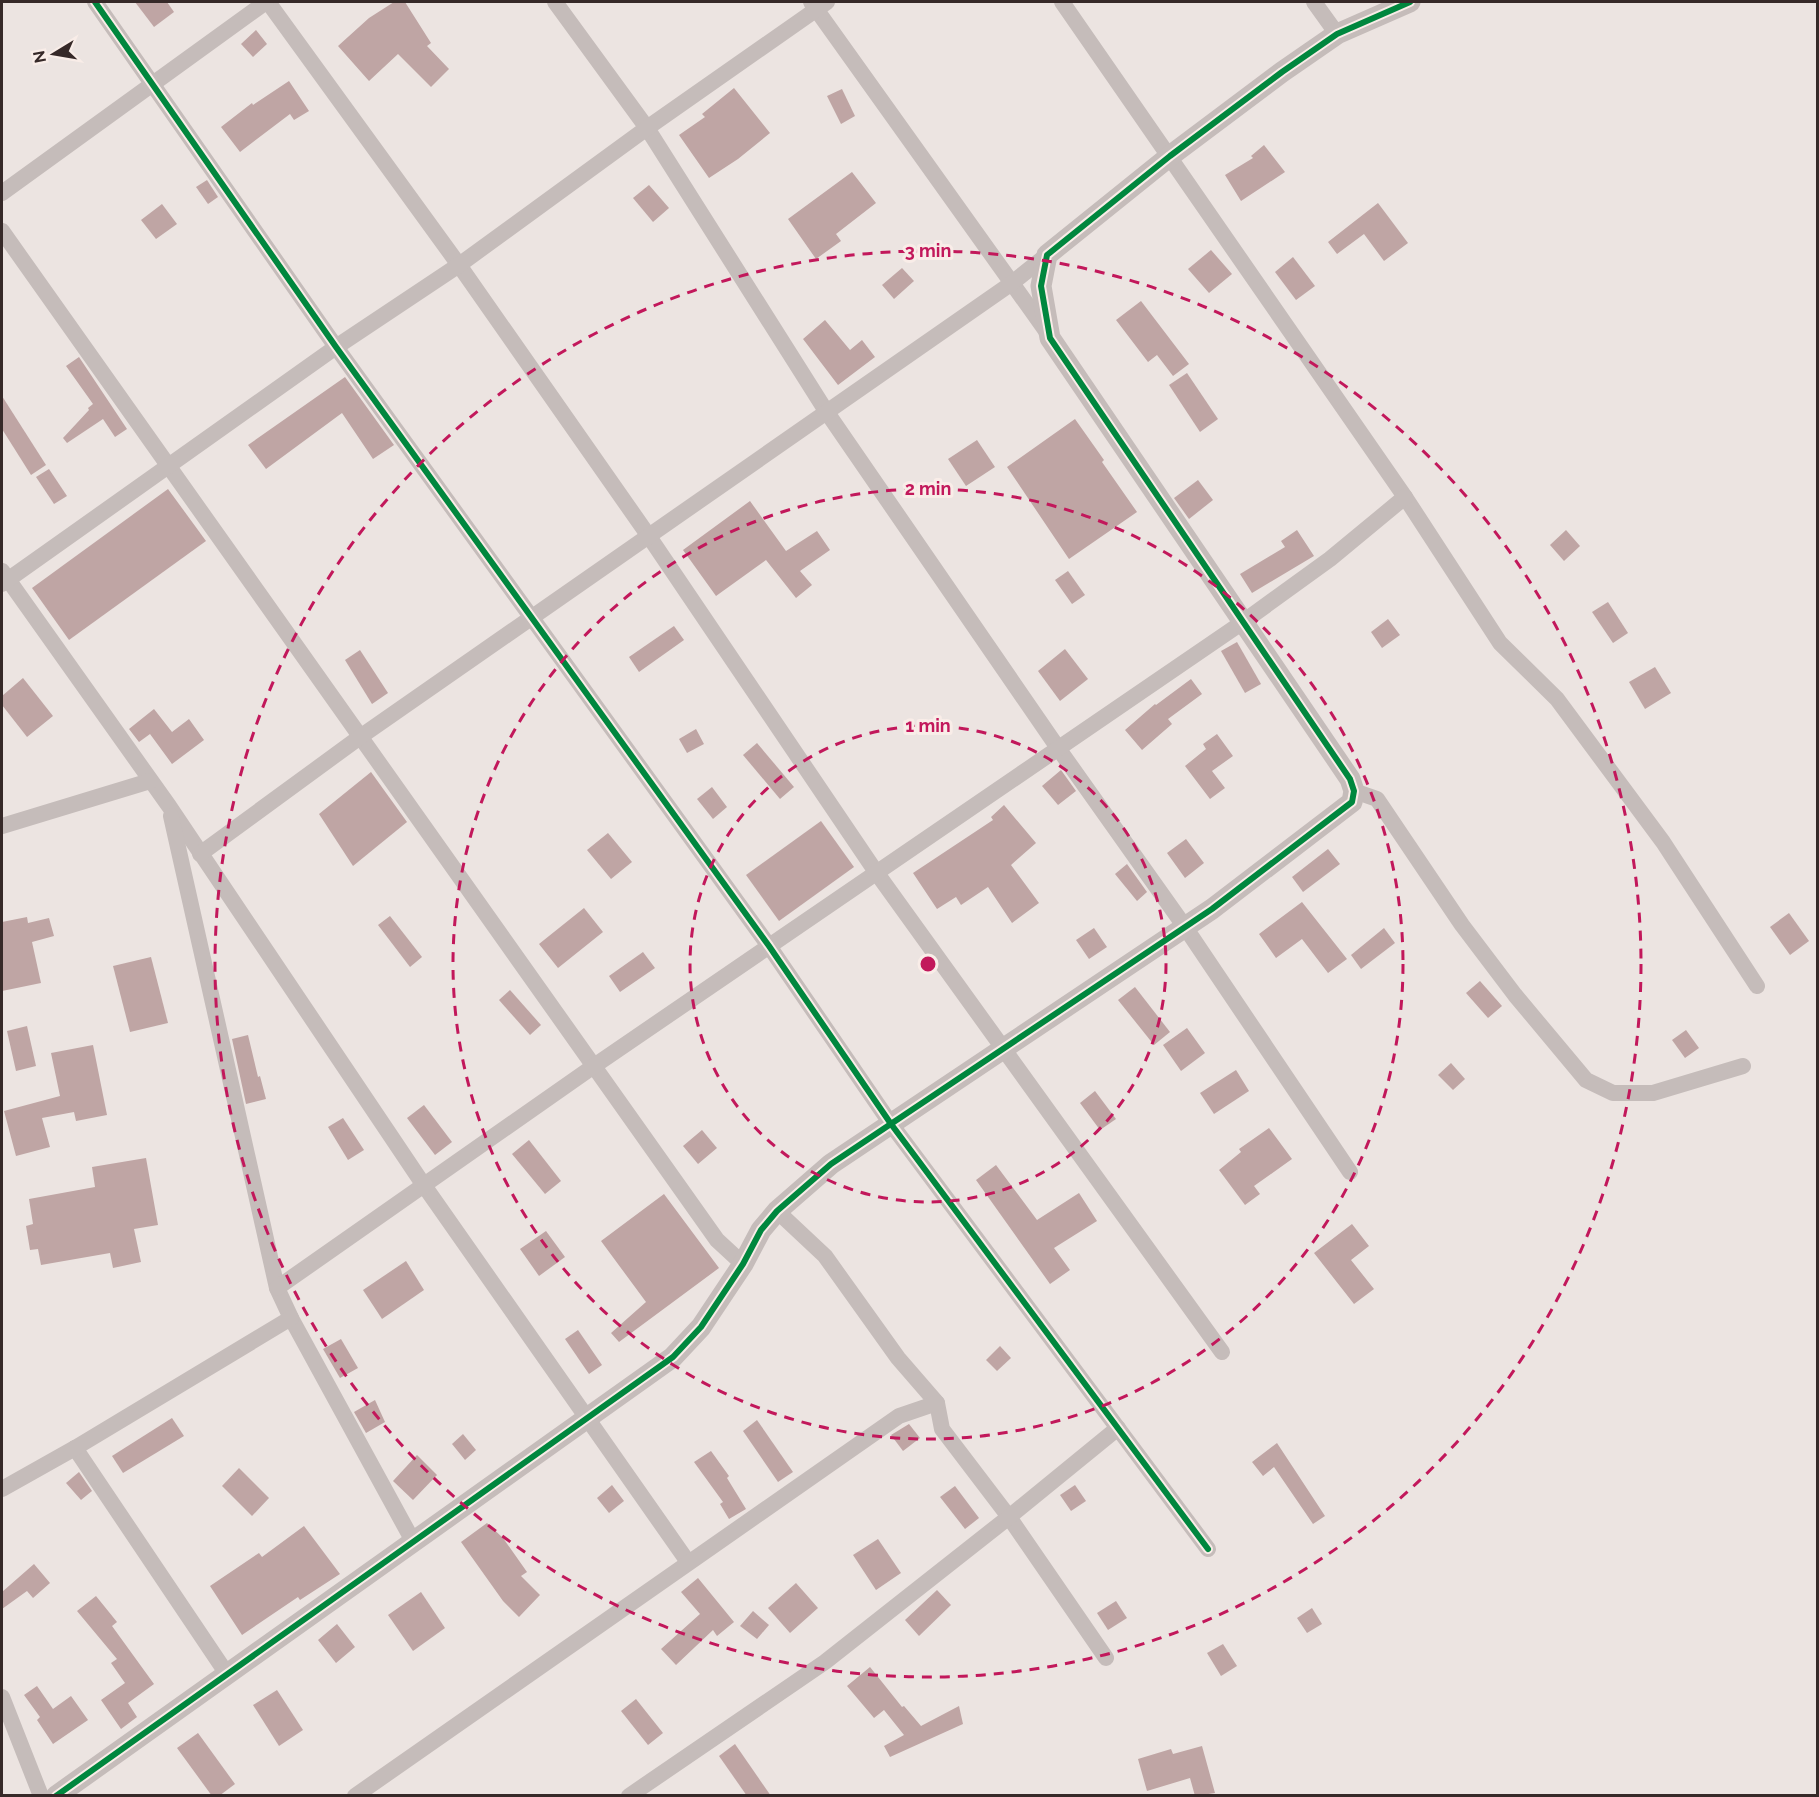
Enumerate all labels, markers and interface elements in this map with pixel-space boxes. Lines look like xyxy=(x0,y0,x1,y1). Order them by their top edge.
north arrow xyxy=(24,24,84,84)
text: N xyxy=(29,49,50,65)
text: 3 min xyxy=(905,240,951,261)
text: 2 min xyxy=(905,478,951,499)
text: 1 min xyxy=(905,715,951,736)
centre of rings xyxy=(918,954,938,974)

